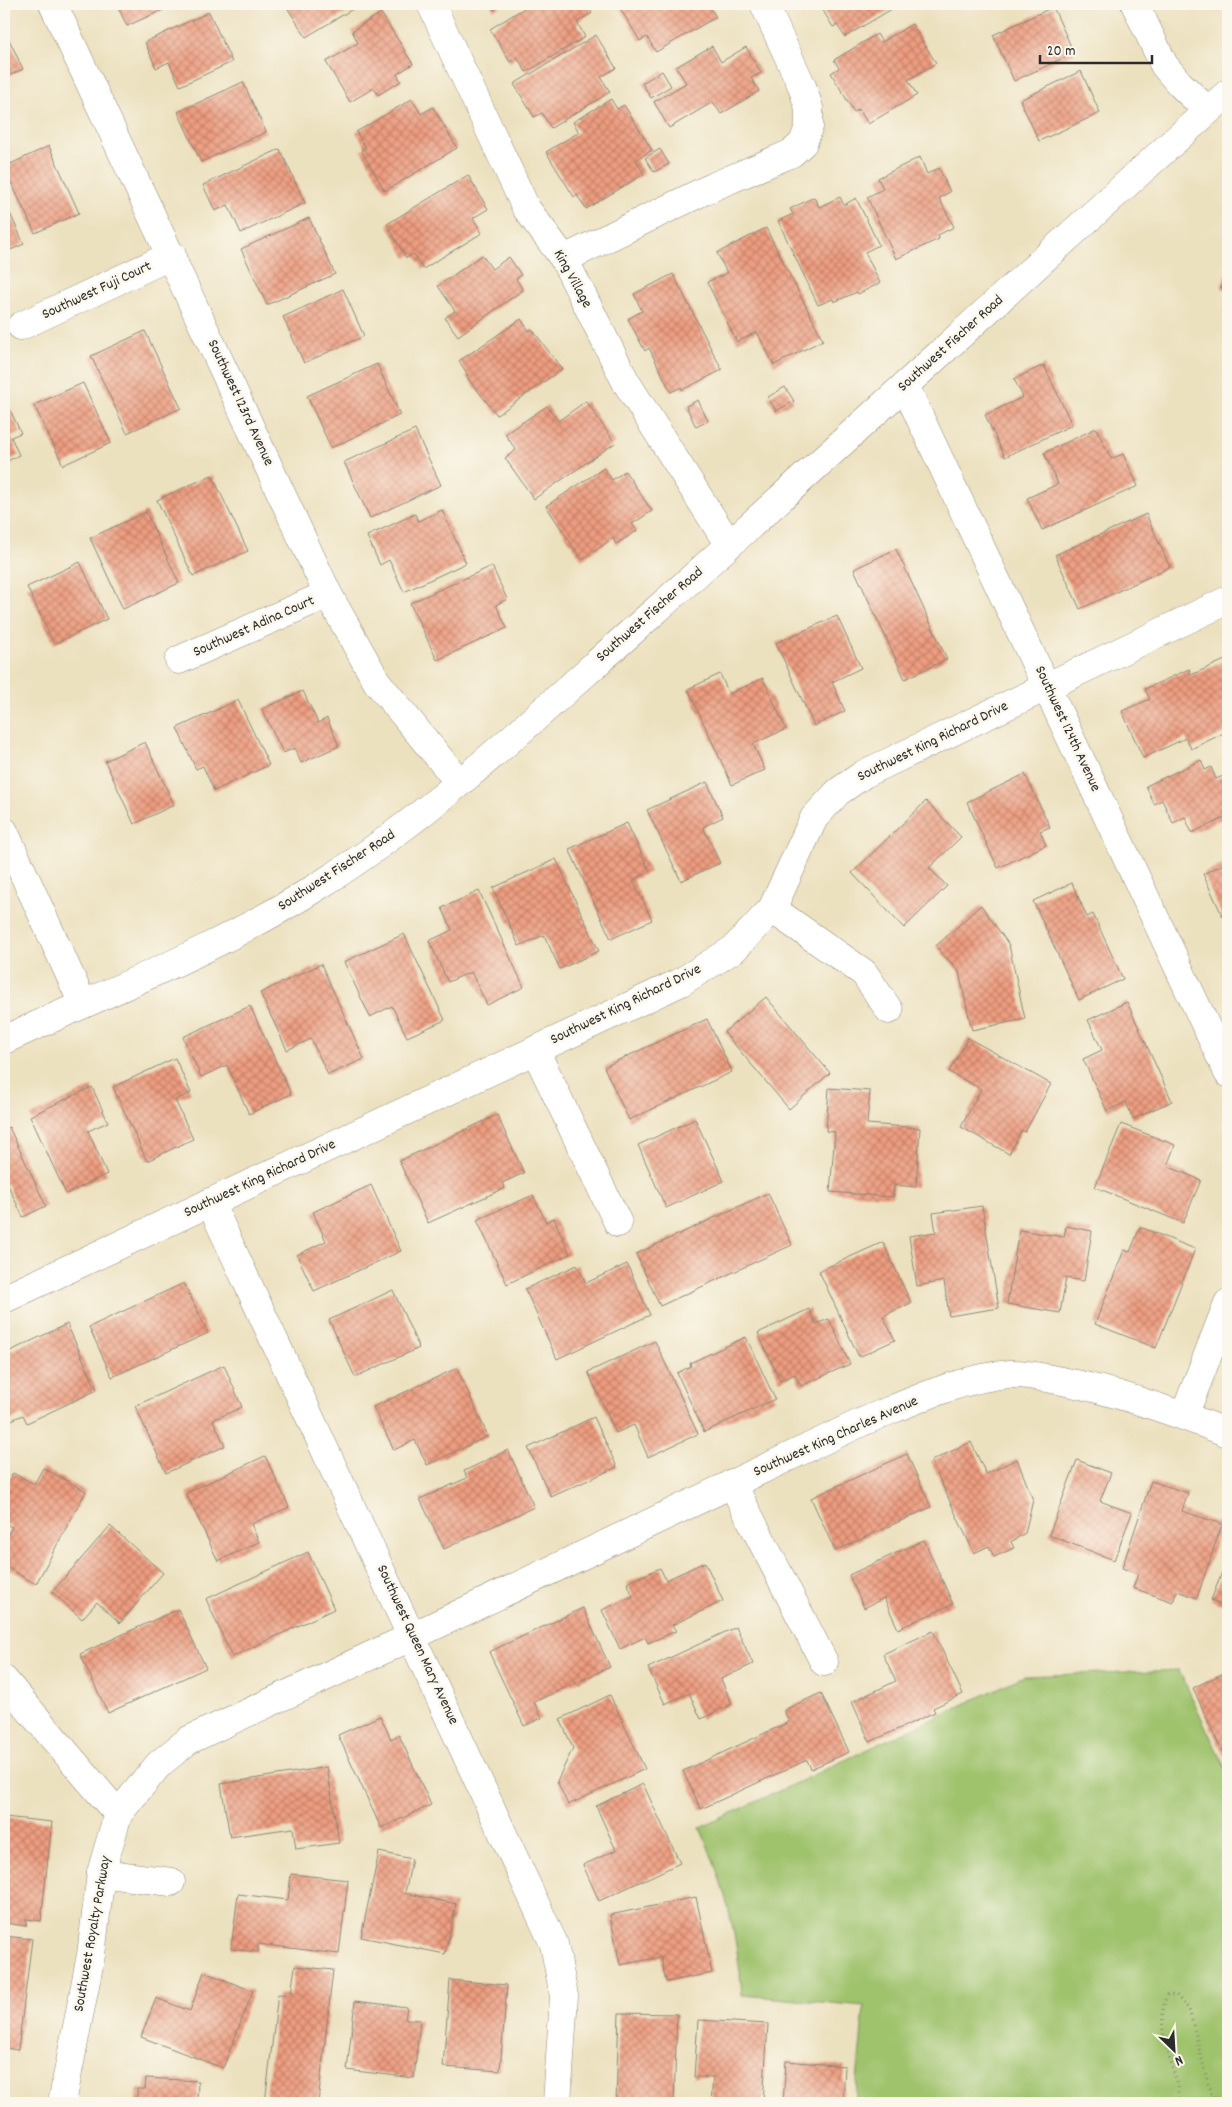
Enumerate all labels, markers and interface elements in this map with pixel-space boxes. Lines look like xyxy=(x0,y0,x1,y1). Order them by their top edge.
scale bar xyxy=(1040,32,1152,64)
text: 20 m xyxy=(1047,41,1075,63)
street label: King Village xyxy=(547,246,597,313)
street label: Southwest Fuji Court xyxy=(39,256,156,326)
street label: Southwest Fischer Road xyxy=(893,290,1009,398)
street label: Southwest 123rd Avenue xyxy=(201,336,279,470)
street label: Southwest Fischer Road xyxy=(591,562,709,668)
street label: Southwest Adina Court xyxy=(190,590,319,664)
street label: Southwest 124th Avenue xyxy=(1028,662,1106,796)
street label: Southwest King Richard Drive xyxy=(854,696,1012,788)
street label: Southwest Fischer Road xyxy=(274,825,400,917)
street label: Southwest King Richard Drive xyxy=(547,959,705,1051)
street label: Southwest King Richard Drive xyxy=(180,1134,340,1224)
street label: Southwest King Charles Avenue xyxy=(750,1391,922,1483)
street label: Southwest Queen Mary Avenue xyxy=(370,1561,464,1729)
street label: Southwest Royalty Parkway xyxy=(68,1854,118,2014)
north arrow xyxy=(1150,2024,1200,2074)
text: N xyxy=(1171,2049,1186,2071)

